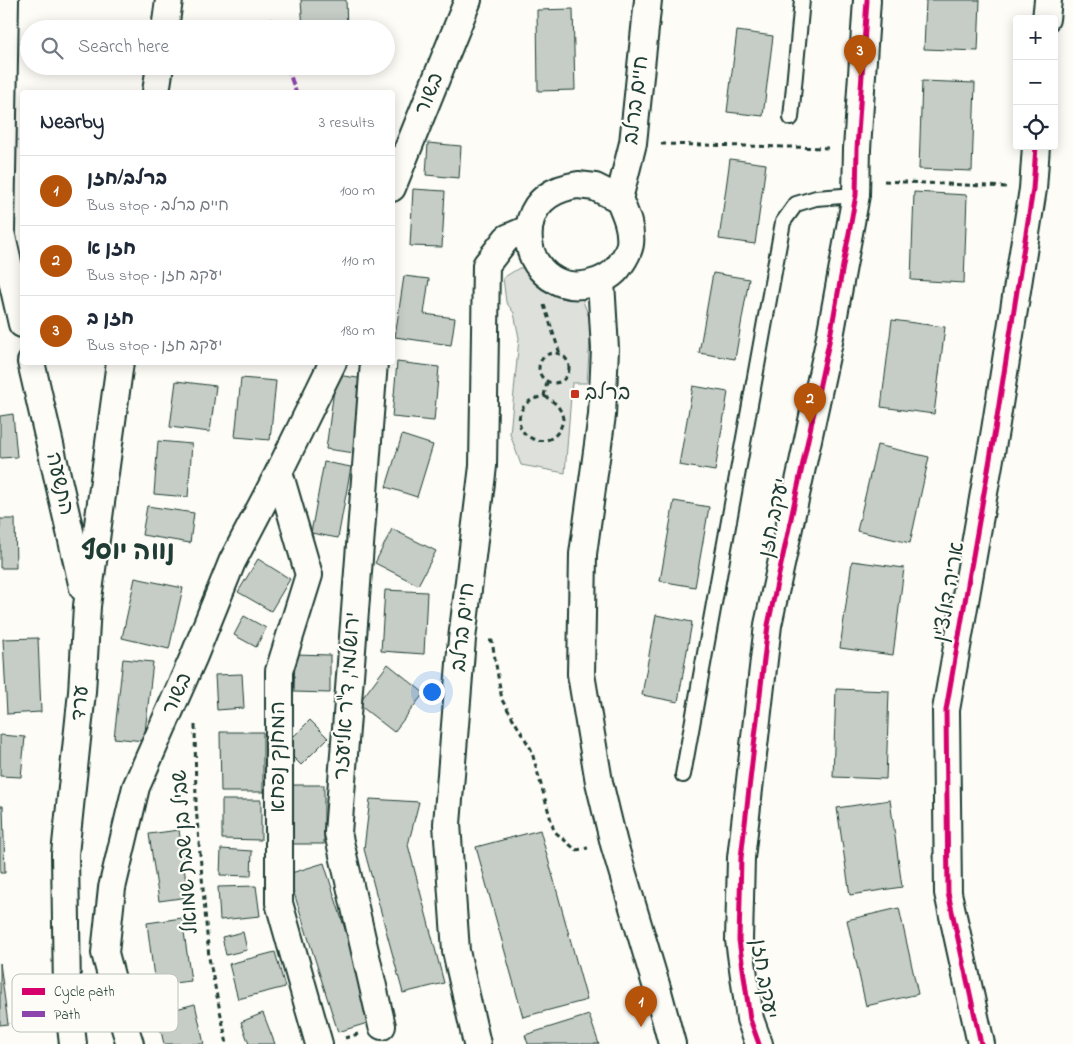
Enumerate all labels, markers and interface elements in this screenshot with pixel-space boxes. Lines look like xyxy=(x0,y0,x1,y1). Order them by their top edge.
map controls xyxy=(1013,15,1058,150)
button: + xyxy=(1013,15,1058,60)
search box xyxy=(20,20,395,75)
icon: search xyxy=(38,34,66,62)
text: Search here xyxy=(78,34,169,61)
pin: 3 xyxy=(844,35,876,76)
street label: חיים ברלב xyxy=(617,54,657,146)
button: − xyxy=(1013,60,1058,105)
street label: בשור xyxy=(408,68,452,120)
button: locate xyxy=(1013,105,1058,150)
text: Nearby xyxy=(40,108,104,138)
text: 3 results xyxy=(319,111,375,135)
text: ברלב/חזן xyxy=(87,166,167,193)
text: 1 xyxy=(53,179,59,203)
text: 100 m xyxy=(340,179,375,203)
text: Bus stop · חיים ברלב xyxy=(87,194,229,218)
text: חזן א xyxy=(87,236,136,263)
text: 2 xyxy=(52,249,60,273)
text: 110 m xyxy=(341,249,375,273)
text: Bus stop · יעקב חזן xyxy=(87,264,222,288)
text: חזן ב xyxy=(87,306,134,333)
text: 3 xyxy=(53,319,59,343)
text: 180 m xyxy=(341,319,375,343)
text: Bus stop · יעקב חזן xyxy=(87,334,222,358)
place label: ברלב xyxy=(585,379,630,409)
pin: 2 xyxy=(794,383,826,424)
marker: ברלב xyxy=(569,388,581,400)
street label: התשעה xyxy=(37,449,81,519)
street label: יעקב חזן xyxy=(752,475,798,561)
district label: נווה יוסף xyxy=(81,534,175,572)
street label: אריה דולצ'ין xyxy=(926,539,974,645)
street label: חיים ברלב xyxy=(444,581,484,673)
street label: ירושלמי, ד"ר אליעזר xyxy=(327,611,369,781)
street label: בשור xyxy=(155,668,201,720)
your location xyxy=(419,679,445,705)
street label: ערד xyxy=(64,684,98,722)
street label: המחנך נפחא xyxy=(264,701,294,813)
street label: שביל בן שבת שמואל xyxy=(165,769,207,935)
street label: יעקב חזן xyxy=(742,937,784,1021)
legend xyxy=(12,974,178,1032)
text: Cycle path xyxy=(54,982,115,1004)
pin: 1 xyxy=(625,986,657,1027)
text: Path xyxy=(54,1005,80,1026)

